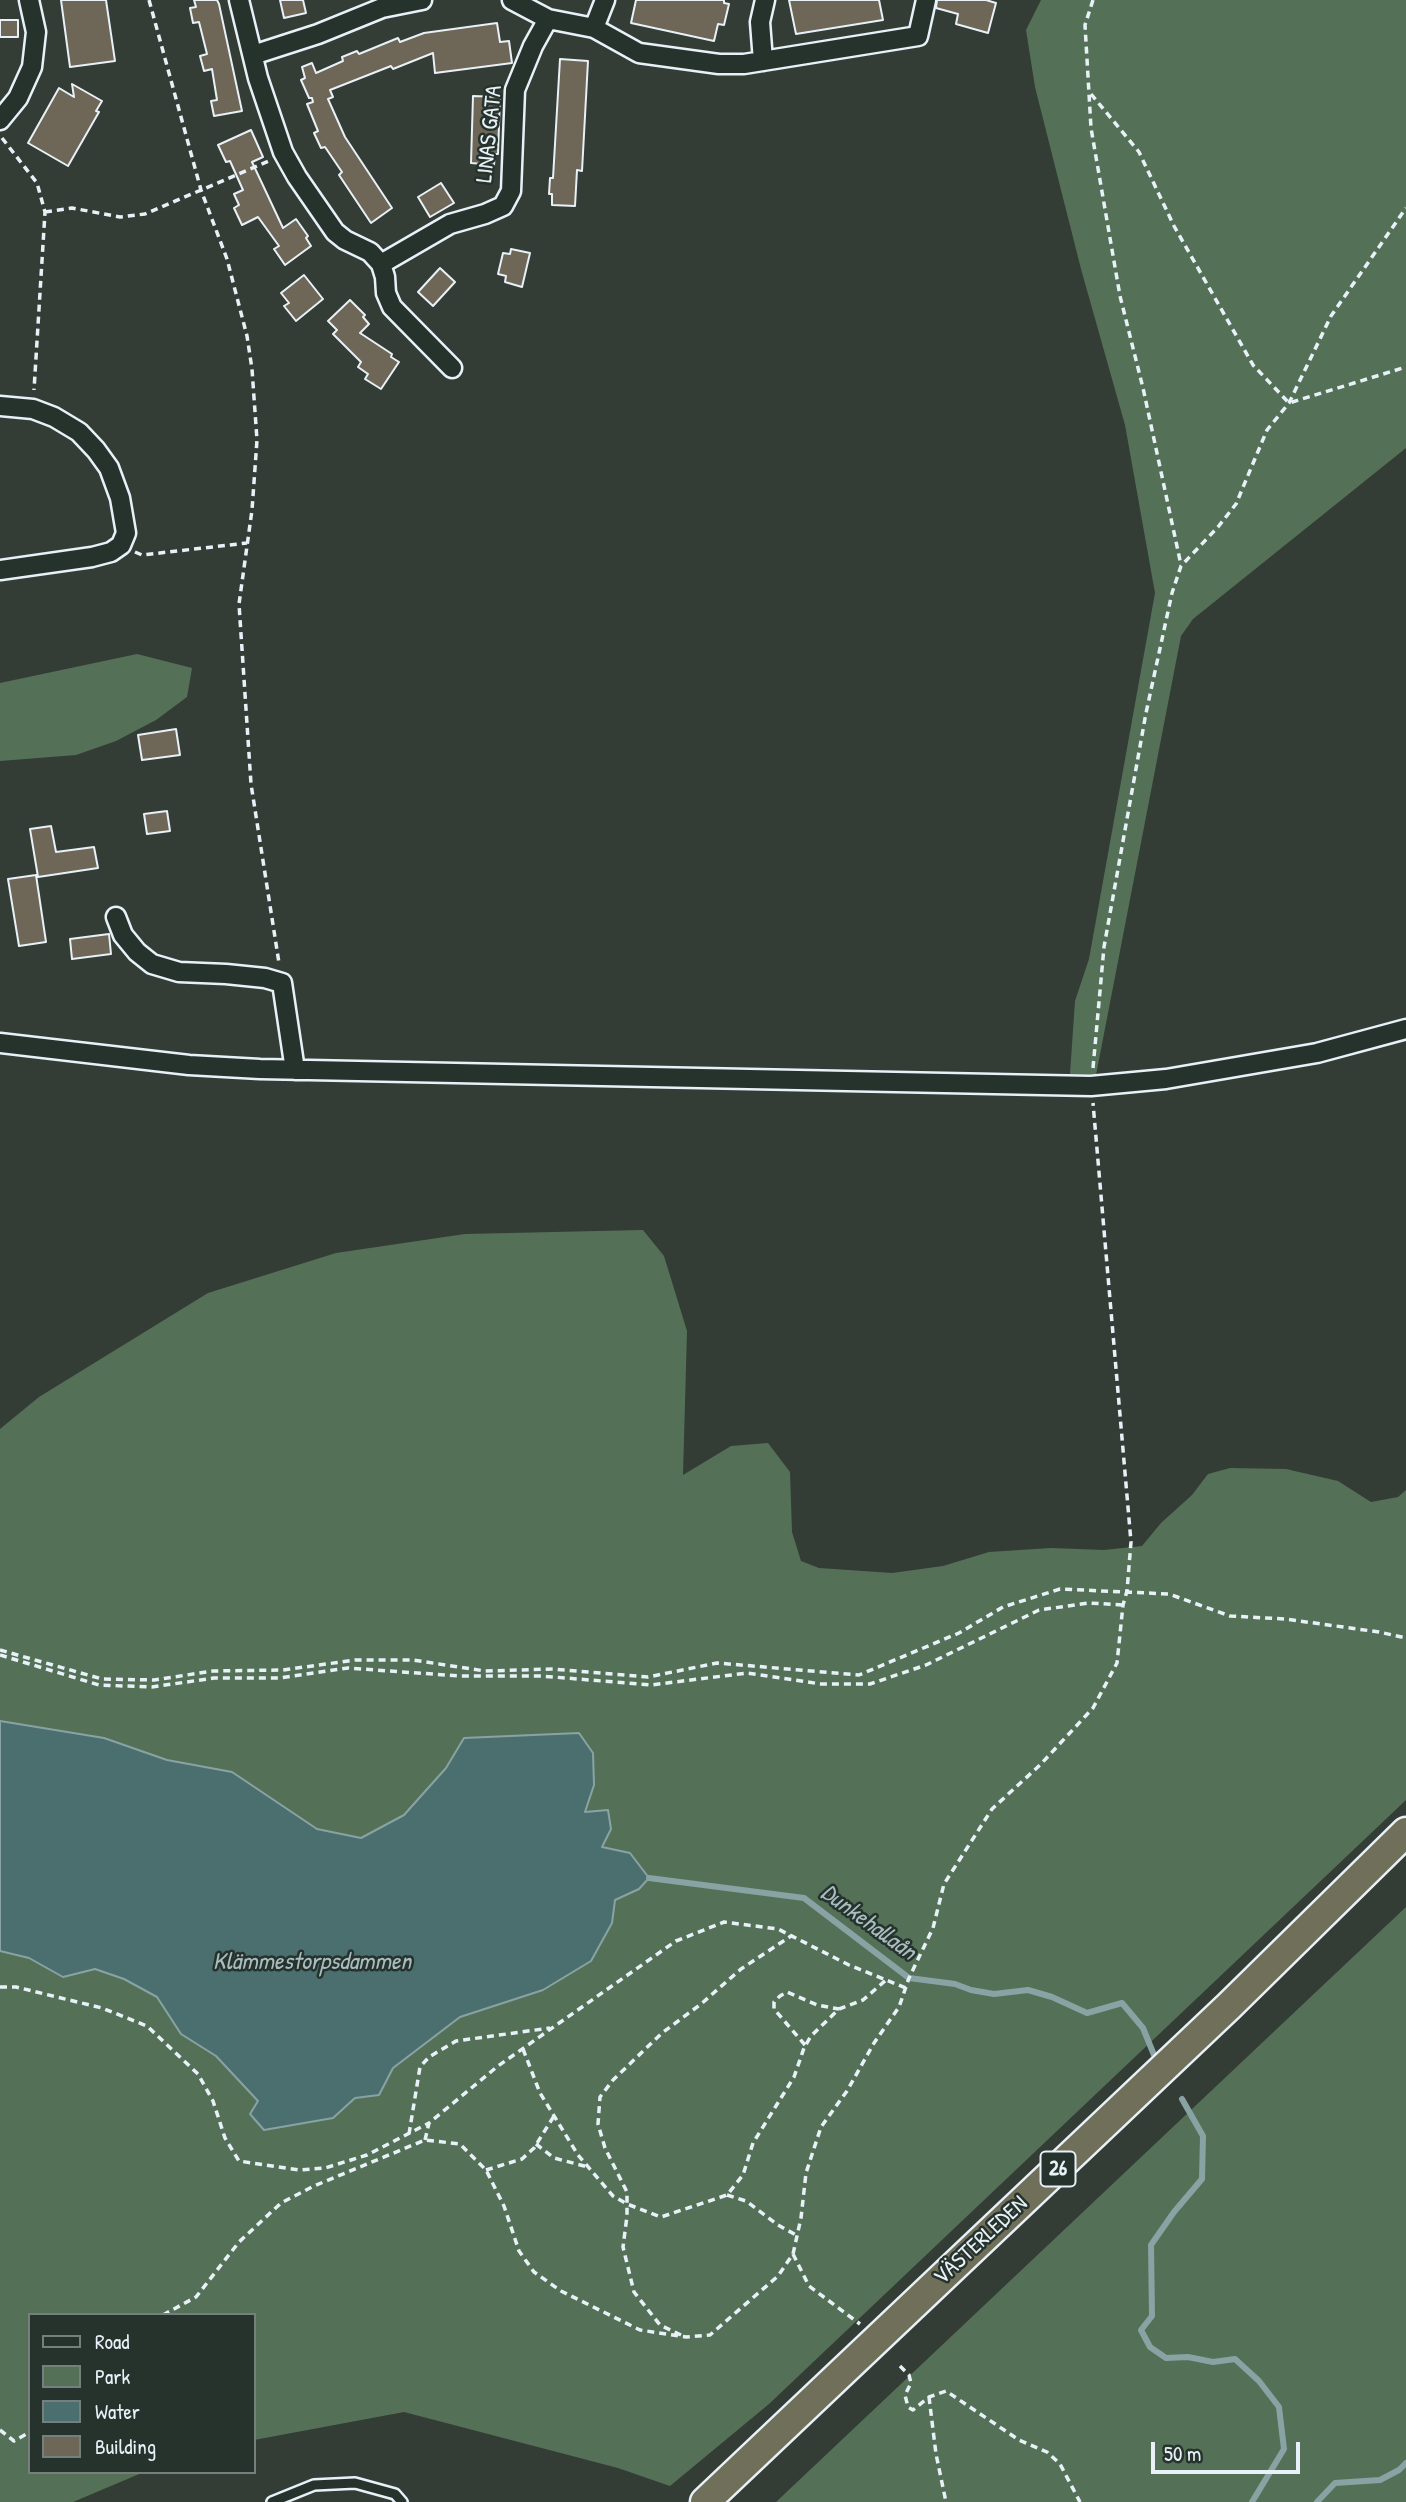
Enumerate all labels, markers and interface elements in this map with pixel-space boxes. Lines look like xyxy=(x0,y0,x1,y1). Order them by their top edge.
street label: LINAS GATA xyxy=(471,84,509,184)
water label: Dunkehallaån xyxy=(815,1879,921,1967)
water label: Klämmestorpsdammen xyxy=(213,1949,411,1977)
road number: 26 xyxy=(1040,2152,1076,2186)
street label: VÄSTERLEDEN xyxy=(928,2191,1034,2291)
legend xyxy=(28,2313,256,2474)
text: Road xyxy=(95,2327,129,2356)
text: Park xyxy=(95,2362,130,2391)
text: Water xyxy=(95,2397,140,2426)
scale bar xyxy=(1154,2428,1303,2472)
text: Building xyxy=(95,2432,156,2461)
text: 50 m xyxy=(1164,2439,1201,2468)

